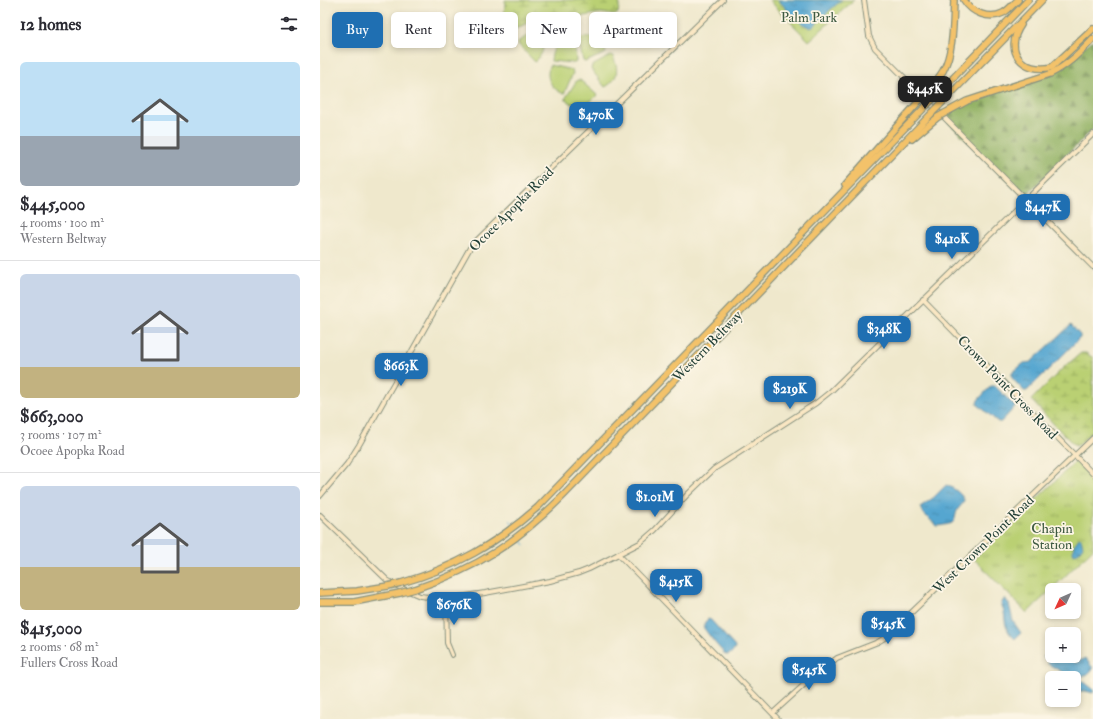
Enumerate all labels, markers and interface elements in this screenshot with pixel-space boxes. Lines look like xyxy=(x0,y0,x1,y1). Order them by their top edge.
park label: Palm Park xyxy=(781,9,838,26)
chip: Buy xyxy=(332,12,383,48)
chip: Rent xyxy=(391,12,446,48)
chip: Filters xyxy=(454,12,518,48)
chip: New xyxy=(526,12,581,48)
chip: Apartment xyxy=(589,12,677,48)
icon: filters xyxy=(278,13,300,35)
text: 12 homes xyxy=(20,14,81,35)
pin: $445K xyxy=(897,76,953,110)
text: $445K xyxy=(907,81,943,97)
icon: home xyxy=(124,88,196,160)
pin: $470K xyxy=(568,102,624,136)
text: $470K xyxy=(578,107,614,123)
street label: Ocoee Apopka Road xyxy=(466,163,558,256)
text: $445,000 xyxy=(20,194,85,215)
pin: $447K xyxy=(1015,194,1071,228)
text: $447K xyxy=(1025,199,1061,215)
text: 4 rooms · 100 m² xyxy=(20,215,104,231)
pin: $410K xyxy=(924,226,980,260)
text: Western Beltway xyxy=(20,231,106,247)
text: $410K xyxy=(935,231,969,247)
icon: home xyxy=(124,300,196,372)
street label: Western Beltway xyxy=(668,306,747,387)
pin: $348K xyxy=(856,316,912,350)
text: $348K xyxy=(867,321,901,337)
street label: Crown Point Cross Road xyxy=(954,332,1062,443)
pin: $663K xyxy=(373,353,429,387)
text: $663K xyxy=(384,358,418,374)
pin: $219K xyxy=(762,376,818,410)
text: $219K xyxy=(773,381,807,397)
text: $663,000 xyxy=(20,406,83,427)
text: 3 rooms · 107 m² xyxy=(20,427,101,443)
text: Ocoee Apopka Road xyxy=(20,443,125,459)
pin: $1.01M xyxy=(622,484,688,518)
text: $1.01M xyxy=(636,489,674,505)
street label: West Crown Point Road xyxy=(929,492,1038,598)
icon: home xyxy=(124,512,196,584)
park label: Chapin Station xyxy=(1031,520,1073,553)
pin: $415K xyxy=(648,569,704,603)
text: $415K xyxy=(659,574,693,590)
north arrow xyxy=(1045,583,1081,619)
map controls xyxy=(1045,583,1081,707)
pin: $676K xyxy=(426,592,482,626)
text: $676K xyxy=(436,597,472,613)
pin: $545K xyxy=(860,611,916,645)
text: $545K xyxy=(871,616,905,632)
text: $415,000 xyxy=(20,618,82,639)
button: + xyxy=(1045,627,1081,663)
text: 2 rooms · 68 m² xyxy=(20,639,98,655)
text: Fullers Cross Road xyxy=(20,655,118,671)
pin: $545K xyxy=(781,657,837,691)
text: $545K xyxy=(792,662,826,678)
button: − xyxy=(1045,671,1081,707)

